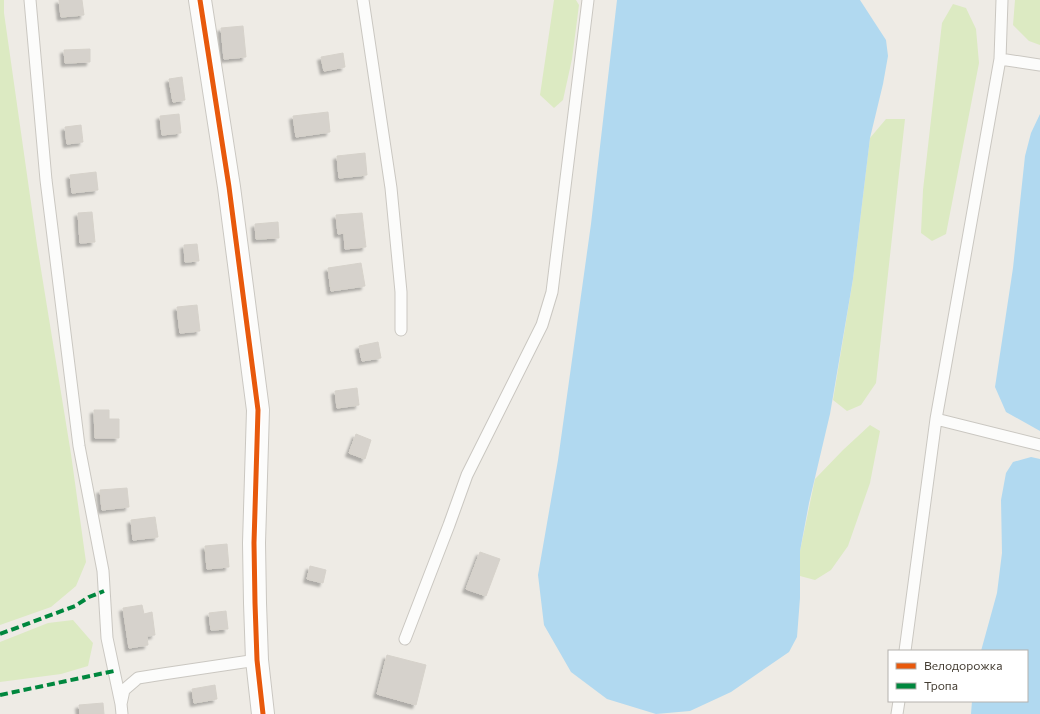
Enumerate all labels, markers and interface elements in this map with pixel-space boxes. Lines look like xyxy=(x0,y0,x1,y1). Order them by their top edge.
legend xyxy=(888,650,1028,702)
text: Велодорожка xyxy=(924,658,1002,672)
text: Тропа xyxy=(924,678,958,692)

